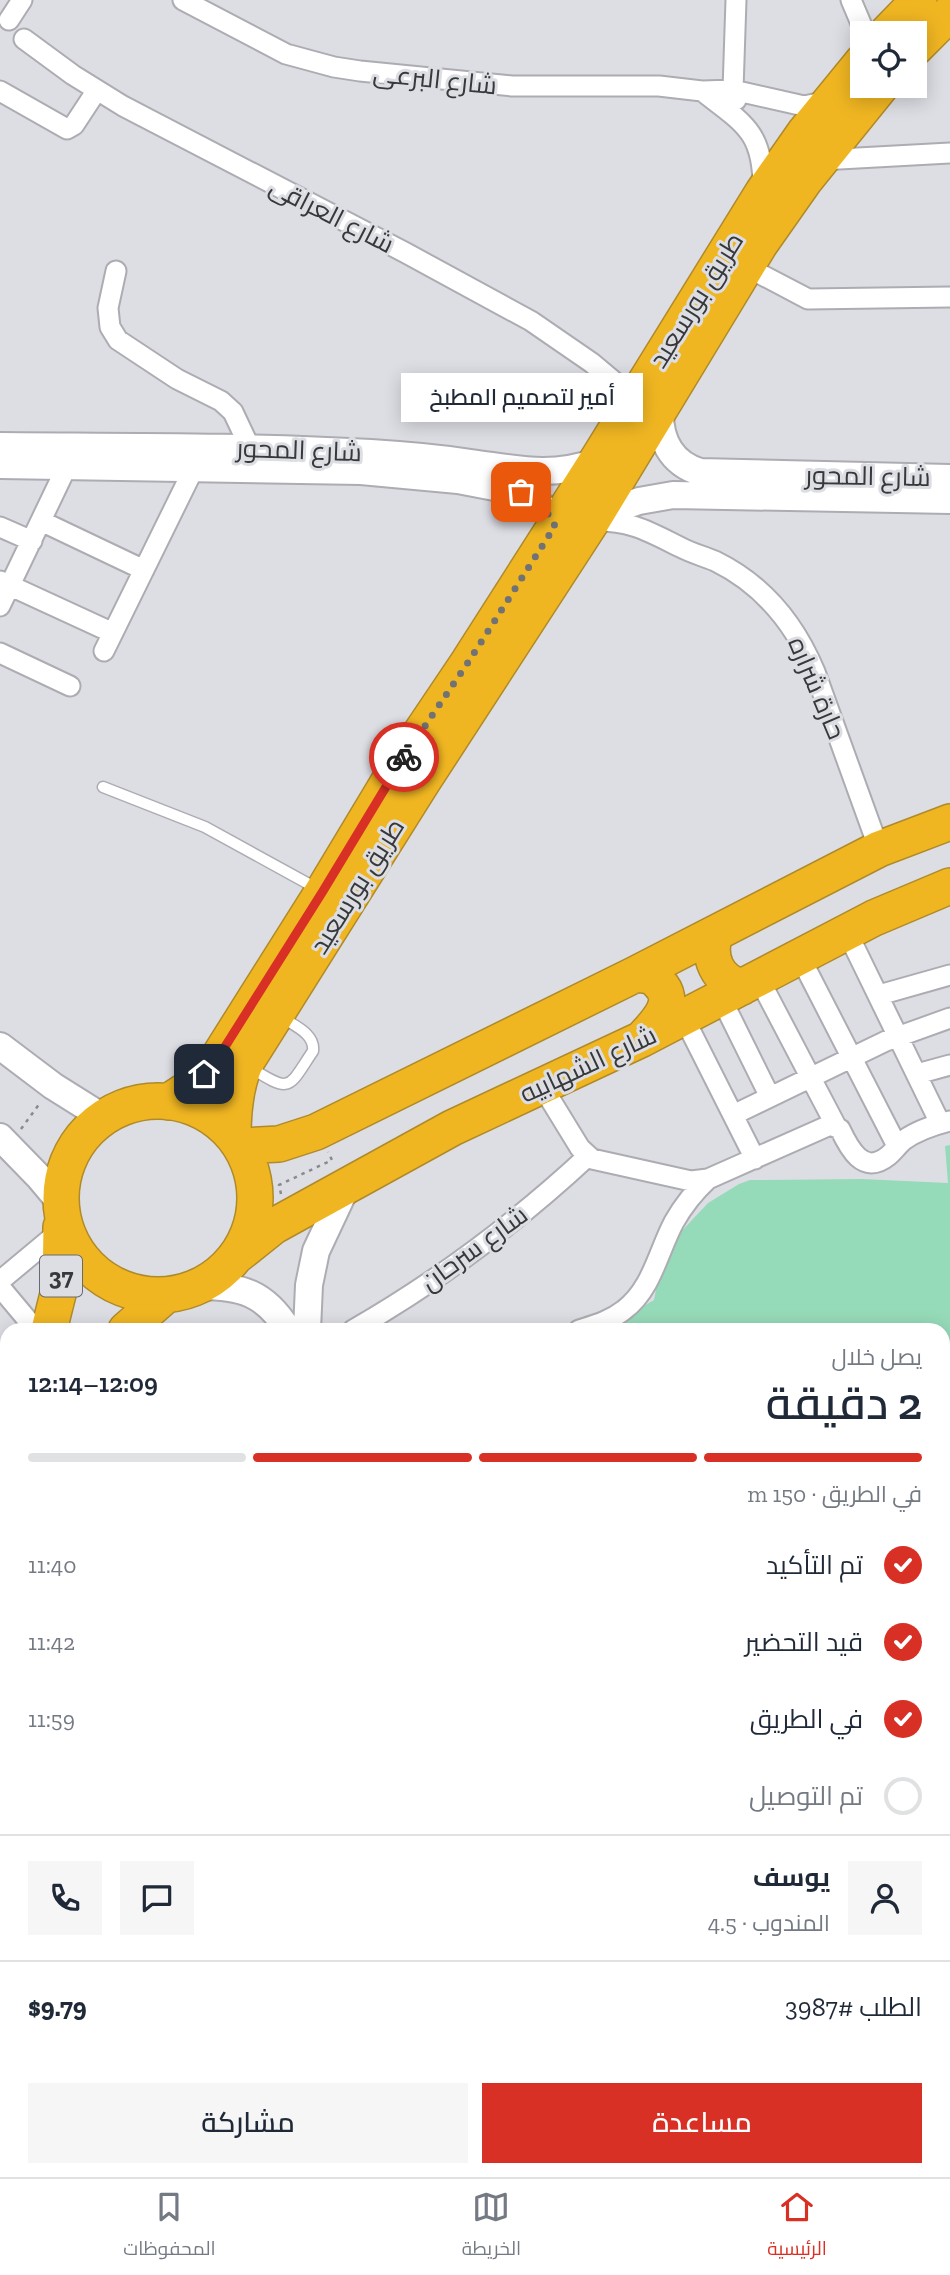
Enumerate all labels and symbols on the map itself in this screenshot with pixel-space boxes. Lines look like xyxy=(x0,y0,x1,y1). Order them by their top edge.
street label: شارع البرعى xyxy=(371,57,498,102)
street label: شارع العراقى xyxy=(264,170,400,261)
street label: طريق بورسعيد xyxy=(642,226,750,374)
callout: أمير لتصميم المطبخ xyxy=(400,373,642,422)
street label: شارع المحور xyxy=(234,432,362,469)
street label: شارع المحور xyxy=(803,459,931,494)
pin xyxy=(491,462,551,522)
street label: حارة شراره xyxy=(781,632,853,744)
courier xyxy=(369,722,439,792)
street label: طريق بورسعيد xyxy=(303,812,411,960)
street label: شارع الشهابيه xyxy=(515,1018,662,1111)
pin xyxy=(174,1044,234,1104)
street label: شارع سرحان xyxy=(414,1198,534,1298)
road number: 37 xyxy=(40,1256,82,1296)

